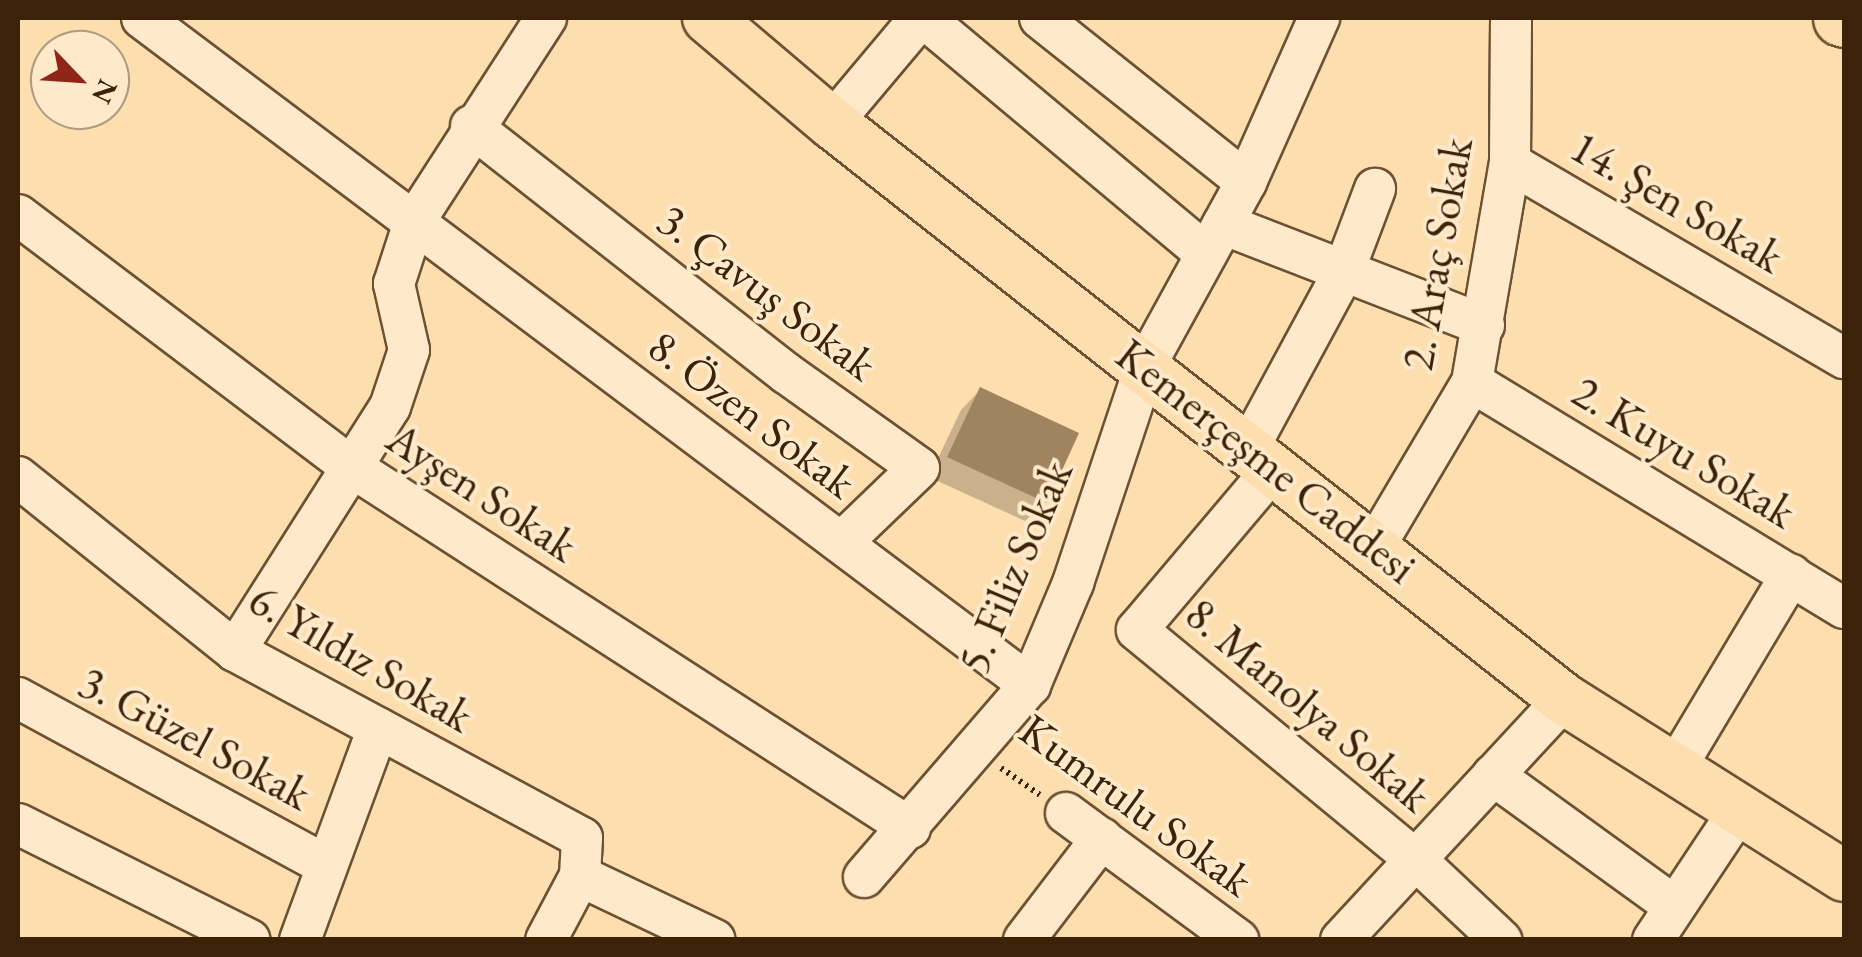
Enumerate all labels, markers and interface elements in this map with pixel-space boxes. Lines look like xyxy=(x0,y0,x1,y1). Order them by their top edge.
north arrow xyxy=(30,30,130,130)
text: N xyxy=(84,74,126,110)
street label: 14. Şen Sokak xyxy=(1561,119,1793,285)
street label: 2. Araç Sokak xyxy=(1390,134,1484,374)
street label: 3. Çavuş Sokak xyxy=(647,192,887,392)
street label: 8. Özen Sokak xyxy=(638,319,866,509)
street label: Kemerçeşme Caddesi xyxy=(1105,327,1427,595)
street label: 2. Kuyu Sokak xyxy=(1563,364,1805,540)
street label: Ayşen Sokak xyxy=(377,411,587,573)
street label: 5. Filiz Sokak xyxy=(946,453,1084,681)
street label: 6. Yıldız Sokak xyxy=(239,572,483,744)
street label: 8. Manolya Sokak xyxy=(1174,587,1442,823)
street label: 3. Güzel Sokak xyxy=(70,654,320,822)
street label: Kumrulu Sokak xyxy=(1009,703,1263,907)

